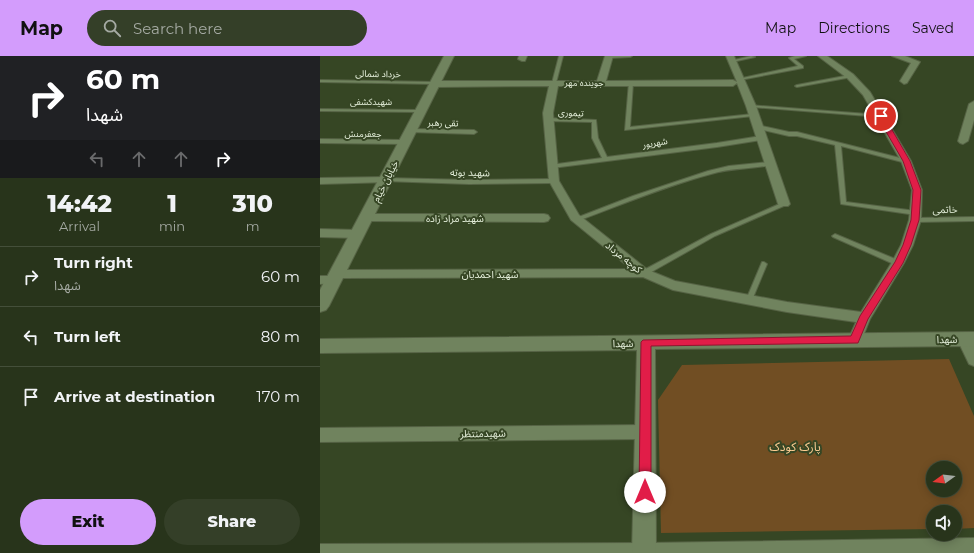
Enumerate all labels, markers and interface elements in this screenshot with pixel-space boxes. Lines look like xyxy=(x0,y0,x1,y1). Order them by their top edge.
search box xyxy=(87,10,367,46)
text: Map xyxy=(20,17,63,40)
icon: search xyxy=(101,17,123,39)
text: Search here xyxy=(133,19,222,38)
text: Map xyxy=(765,19,796,37)
text: Directions xyxy=(818,19,890,37)
text: Saved xyxy=(912,19,954,37)
text: 60 m xyxy=(86,62,160,96)
street label: خرداد شمالی xyxy=(355,68,401,80)
icon: right xyxy=(20,72,72,124)
street label: جوینده مهر xyxy=(564,77,603,89)
street label: شهیدکشفی xyxy=(350,96,392,107)
pin xyxy=(864,99,898,133)
text: شهدا xyxy=(86,104,123,126)
icon: arrive xyxy=(870,105,892,127)
street label: تیموری xyxy=(558,107,584,119)
street label: تقی رهبر xyxy=(426,117,459,129)
street label: جعفرمنش xyxy=(345,128,381,140)
street label: شهریور xyxy=(641,135,668,151)
icon: left xyxy=(86,148,108,170)
icon: ahead xyxy=(128,148,150,170)
icon: ahead xyxy=(170,148,192,170)
icon: right xyxy=(212,148,234,170)
street label: خیابان خیام xyxy=(369,158,403,205)
street label: شهید بوته xyxy=(450,166,490,179)
text: 14:42 xyxy=(47,189,112,218)
text: 1 xyxy=(167,189,177,218)
text: 310 xyxy=(232,189,273,218)
street label: خاتمی xyxy=(932,203,958,216)
street label: شهید مراد زاده xyxy=(426,212,484,225)
text: Arrival xyxy=(59,218,100,234)
text: min xyxy=(159,218,185,234)
text: m xyxy=(246,218,259,234)
street label: کوچه مرداد xyxy=(603,239,645,277)
text: Turn right xyxy=(54,253,133,272)
icon: right xyxy=(20,266,42,288)
text: 60 m xyxy=(261,267,300,286)
street label: شهید احمدیان xyxy=(462,268,519,281)
text: شهدا xyxy=(54,277,81,293)
icon: left xyxy=(20,326,42,348)
text: Turn left xyxy=(54,327,121,346)
text: 80 m xyxy=(261,327,300,346)
street label: شهدا xyxy=(937,333,958,346)
street label: شهدا xyxy=(613,337,634,350)
icon: arrive xyxy=(20,386,42,408)
text: Arrive at destination xyxy=(54,387,215,406)
text: 170 m xyxy=(256,387,300,406)
street label: شهیدمنتظر xyxy=(459,427,506,440)
park label: پارک کودک xyxy=(769,439,821,455)
north arrow xyxy=(926,461,962,497)
map controls xyxy=(926,461,962,541)
position arrow xyxy=(624,471,666,513)
button: Exit xyxy=(20,499,156,545)
button: Share xyxy=(164,499,300,545)
button: sound xyxy=(926,505,962,541)

